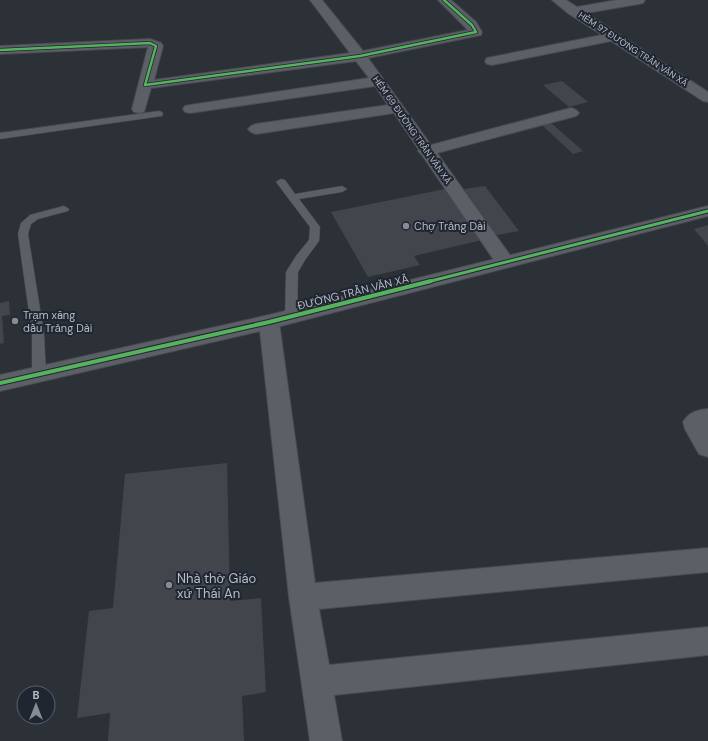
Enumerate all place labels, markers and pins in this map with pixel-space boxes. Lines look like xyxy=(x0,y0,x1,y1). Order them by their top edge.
place label: Chợ Trảng Dài xyxy=(414,219,486,233)
marker: Chợ Trảng Dài xyxy=(401,221,411,231)
place label: Trạm xăng dầu Trảng Dài xyxy=(23,308,92,335)
marker: Trạm xăng dầu Trảng Dài xyxy=(10,316,20,326)
place label: Nhà thờ Giáo xứ Thái An xyxy=(177,570,257,602)
marker: Nhà thờ Giáo xứ Thái An xyxy=(164,580,174,590)

